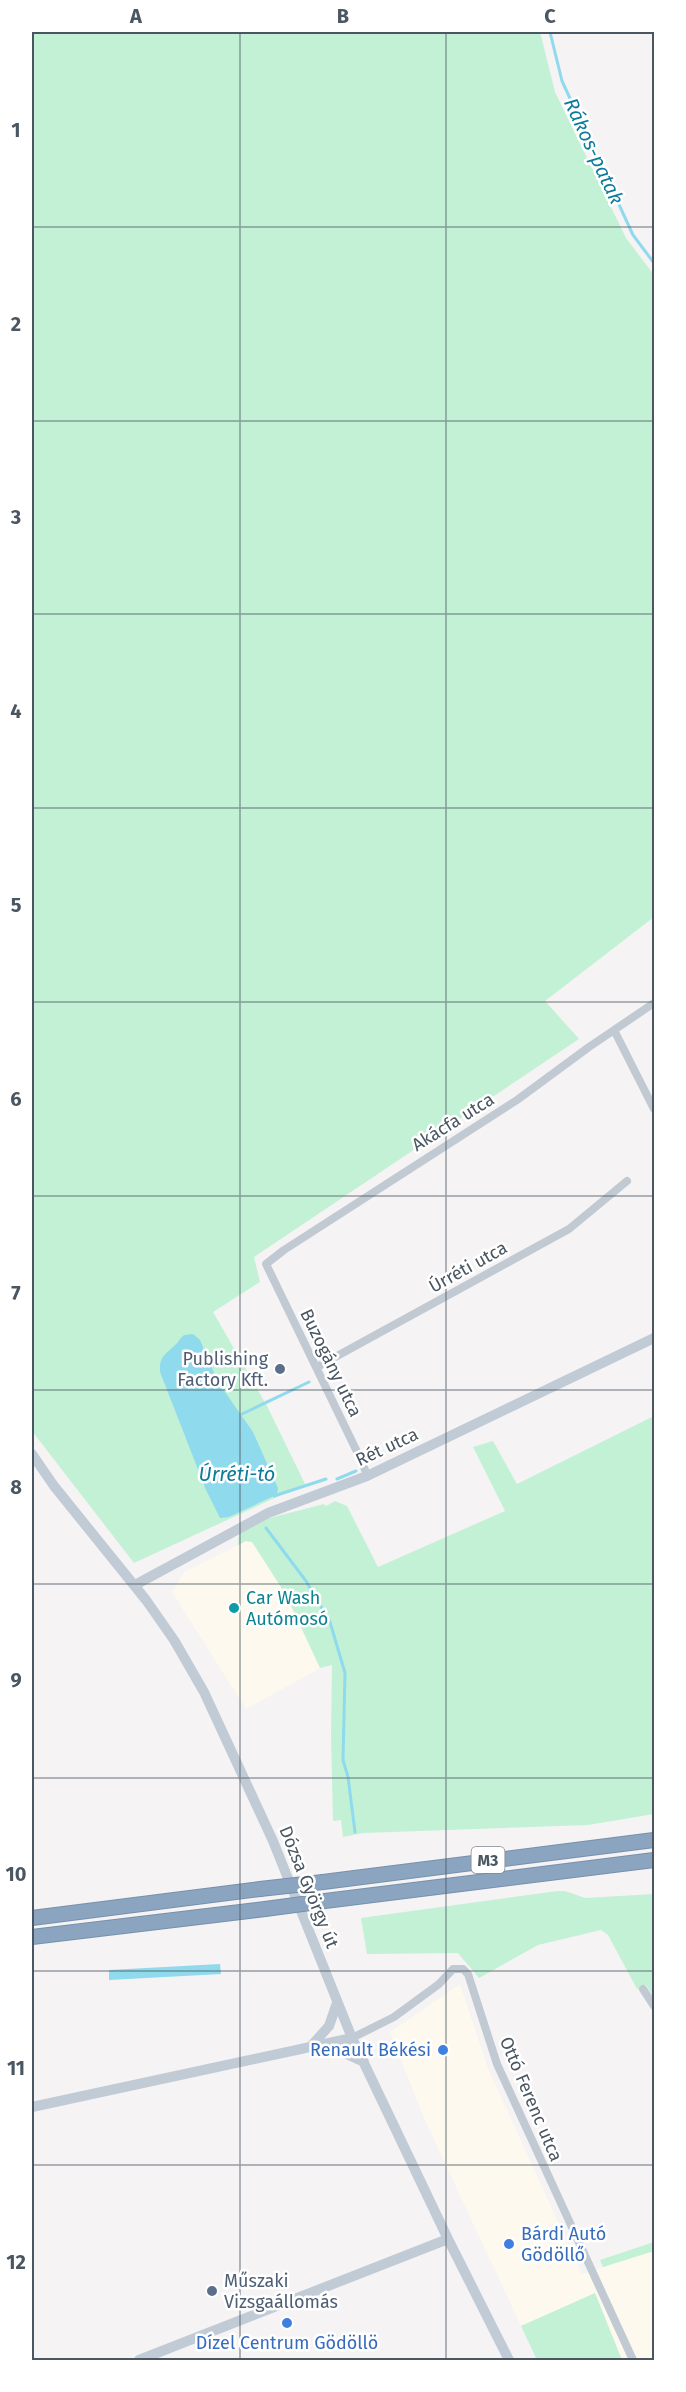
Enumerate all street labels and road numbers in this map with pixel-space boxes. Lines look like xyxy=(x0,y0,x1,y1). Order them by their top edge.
street label: Akácfa utca xyxy=(408,1088,498,1156)
street label: Úrréti utca xyxy=(424,1236,511,1298)
street label: Buzogány utca xyxy=(295,1305,367,1421)
street label: Rét utca xyxy=(352,1423,422,1471)
street label: Dózsa György út xyxy=(274,1823,344,1952)
road number: M3 xyxy=(472,1847,504,1873)
street label: Ottó Ferenc utca xyxy=(495,2033,567,2165)

